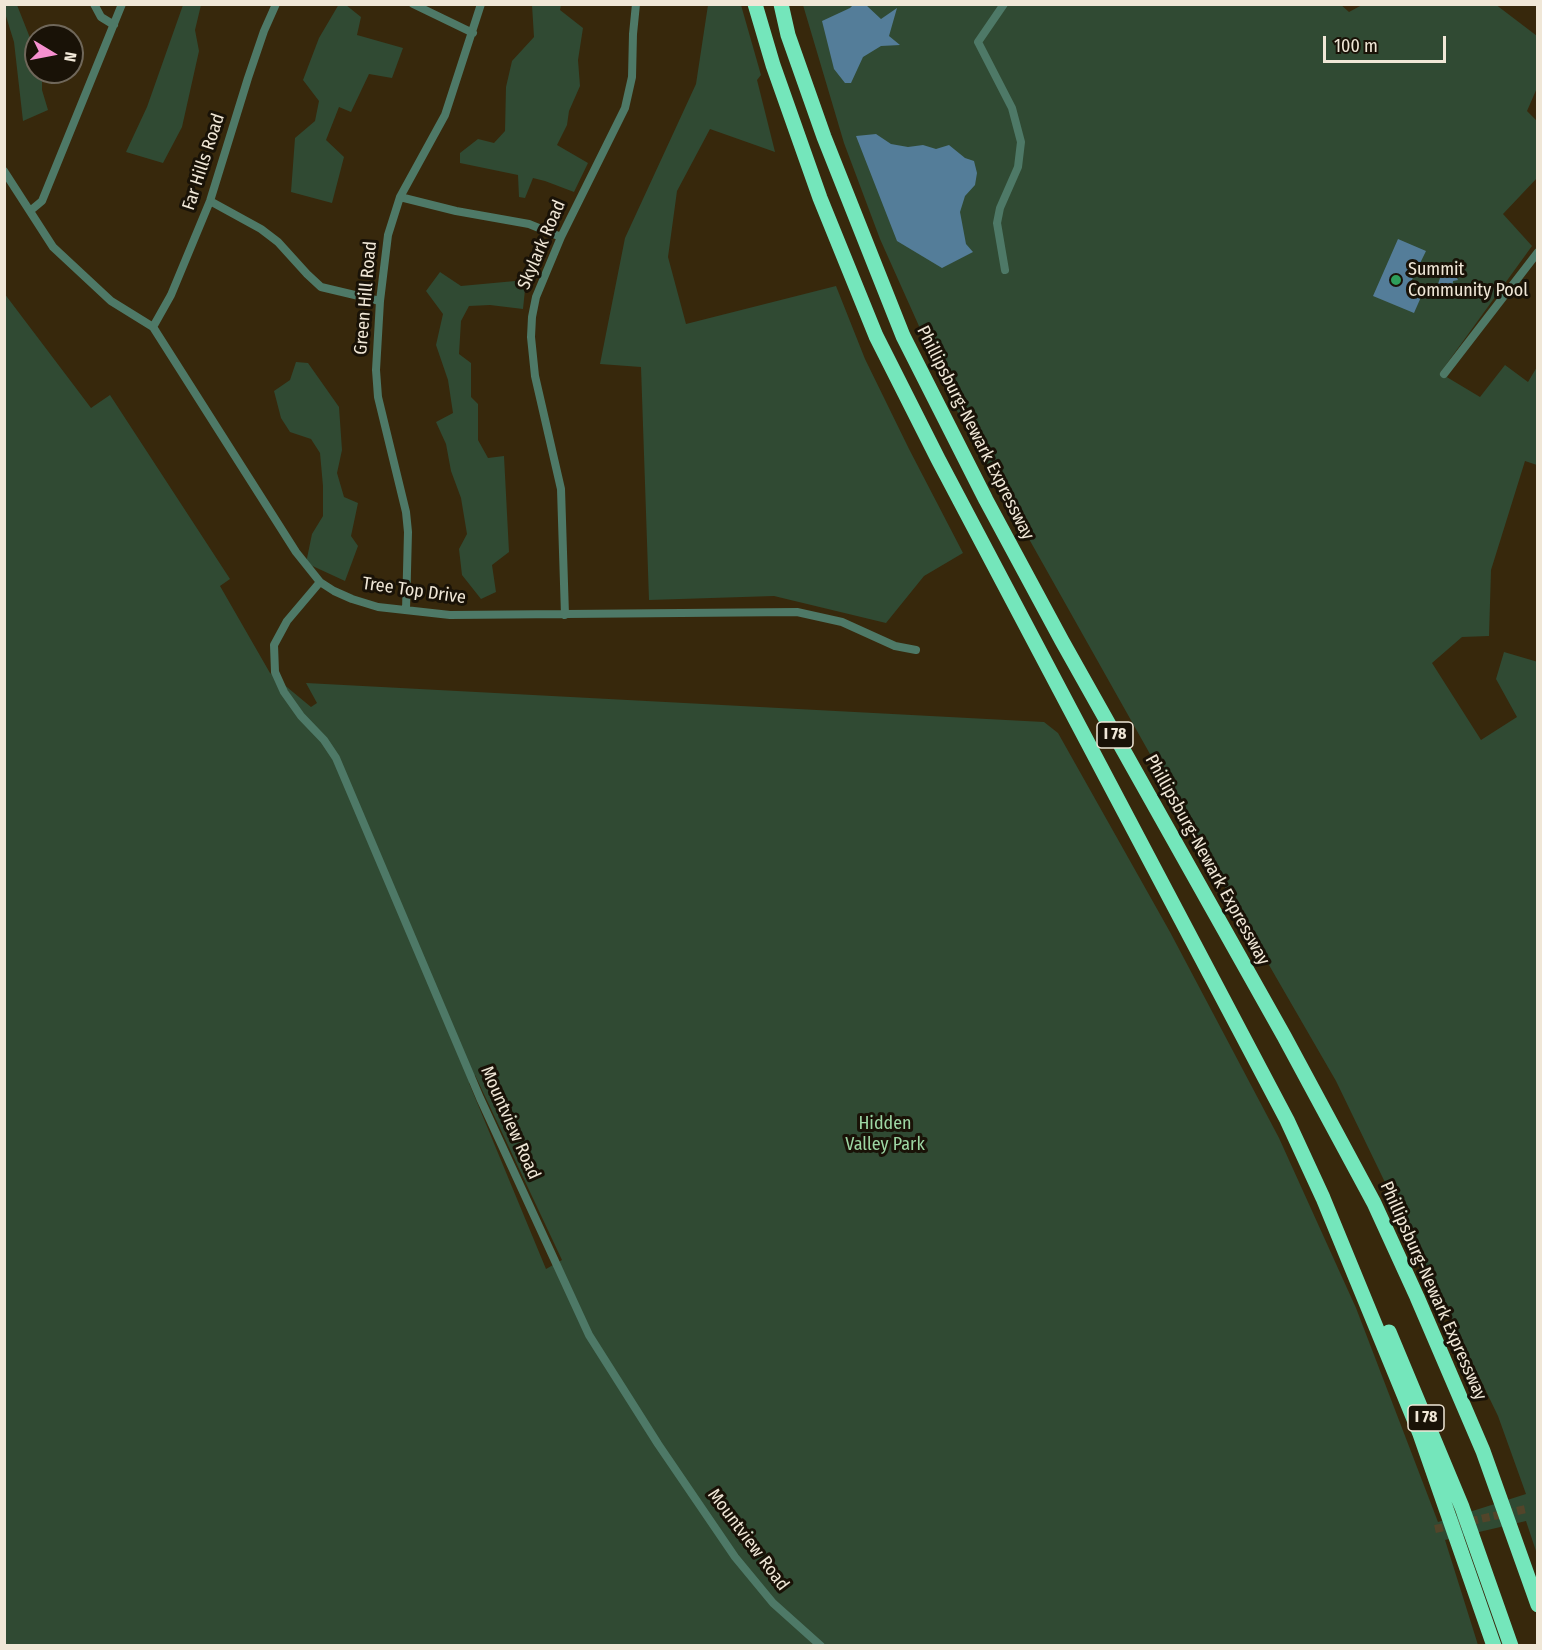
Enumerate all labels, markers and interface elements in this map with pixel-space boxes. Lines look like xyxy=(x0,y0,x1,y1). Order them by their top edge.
north arrow xyxy=(24,24,84,84)
scale bar xyxy=(1326,24,1449,62)
text: 100 m xyxy=(1334,35,1378,57)
text: N xyxy=(60,50,80,63)
street label: Far Hills Road xyxy=(178,111,230,213)
street label: Skylark Road xyxy=(513,197,571,293)
street label: Green Hill Road xyxy=(350,240,382,356)
place label: Summit Community Pool xyxy=(1408,259,1528,302)
marker: Summit Community Pool xyxy=(1389,273,1403,287)
street label: Phillipsburg-Newark Expressway xyxy=(912,322,1038,544)
street label: Tree Top Drive xyxy=(361,573,467,609)
road number: I 78 xyxy=(1097,722,1133,748)
street label: Phillipsburg-Newark Expressway xyxy=(1140,751,1274,969)
street label: Mountview Road xyxy=(475,1063,545,1183)
park label: Hidden Valley Park xyxy=(845,1113,925,1156)
street label: Phillipsburg-Newark Expressway xyxy=(1375,1178,1491,1404)
road number: I 78 xyxy=(1408,1405,1444,1431)
street label: Mountview Road xyxy=(703,1485,793,1595)

